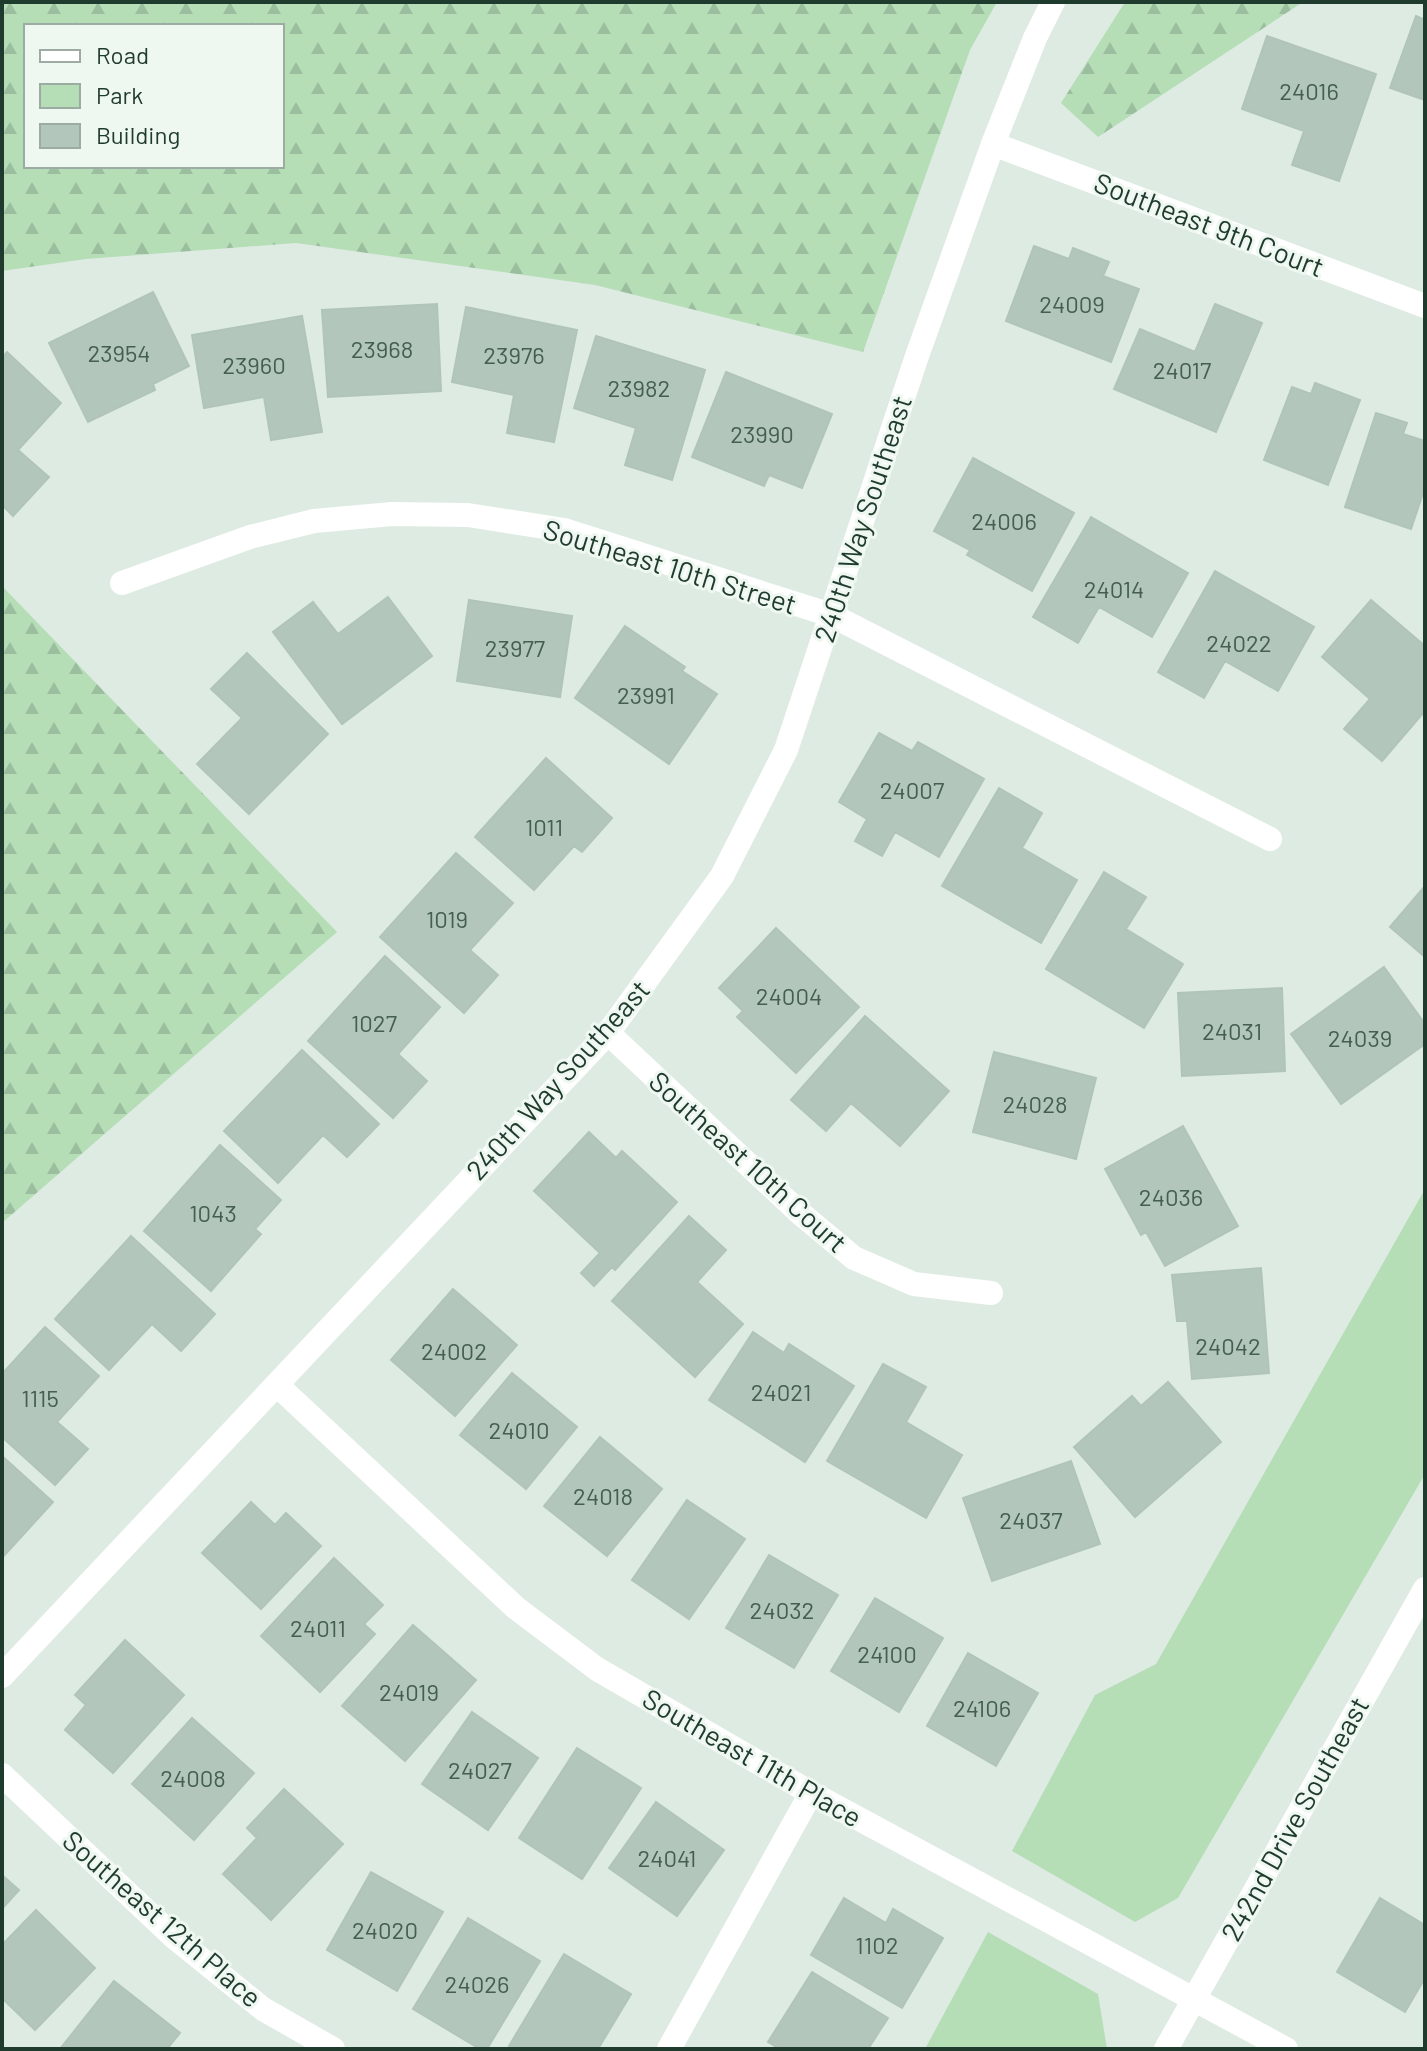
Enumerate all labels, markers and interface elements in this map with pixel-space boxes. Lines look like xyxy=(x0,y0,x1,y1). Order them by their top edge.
legend xyxy=(24,24,284,168)
text: Road xyxy=(96,40,149,69)
house number: 24016 xyxy=(1279,76,1339,105)
text: Park xyxy=(96,80,143,109)
text: Building xyxy=(96,120,180,149)
street label: Southeast 9th Court xyxy=(1090,165,1329,284)
house number: 24009 xyxy=(1039,289,1105,318)
house number: 23968 xyxy=(351,334,413,363)
house number: 23954 xyxy=(87,338,151,367)
house number: 23976 xyxy=(483,340,545,369)
house number: 23960 xyxy=(222,350,286,379)
house number: 24017 xyxy=(1153,355,1211,384)
house number: 23982 xyxy=(608,373,670,402)
street label: 240th Way Southeast xyxy=(806,391,918,646)
house number: 23990 xyxy=(730,419,794,448)
house number: 24006 xyxy=(971,506,1037,535)
street label: Southeast 10th Street xyxy=(540,511,801,621)
house number: 24014 xyxy=(1084,574,1144,603)
house number: 24022 xyxy=(1206,628,1272,657)
house number: 23977 xyxy=(485,633,545,662)
house number: 23991 xyxy=(617,680,675,709)
house number: 24007 xyxy=(880,775,944,804)
house number: 1011 xyxy=(525,812,563,841)
house number: 1019 xyxy=(426,904,468,933)
street label: 240th Way Southeast xyxy=(458,972,656,1186)
house number: 24004 xyxy=(756,981,822,1010)
house number: 1027 xyxy=(351,1008,397,1037)
house number: 24031 xyxy=(1202,1016,1262,1045)
house number: 24039 xyxy=(1328,1023,1392,1052)
street label: Southeast 10th Court xyxy=(643,1063,855,1259)
house number: 24028 xyxy=(1002,1089,1068,1118)
house number: 24036 xyxy=(1139,1182,1203,1211)
house number: 1043 xyxy=(189,1198,237,1227)
house number: 24042 xyxy=(1195,1331,1261,1360)
house number: 24002 xyxy=(421,1336,487,1365)
house number: 24021 xyxy=(751,1377,811,1406)
house number: 1115 xyxy=(21,1383,59,1412)
house number: 24010 xyxy=(489,1415,549,1444)
house number: 24018 xyxy=(573,1481,633,1510)
house number: 24037 xyxy=(999,1505,1063,1534)
house number: 24032 xyxy=(750,1595,814,1624)
house number: 24011 xyxy=(290,1613,346,1642)
house number: 24100 xyxy=(857,1639,917,1668)
house number: 24019 xyxy=(379,1677,439,1706)
street label: Southeast 11th Place xyxy=(637,1681,868,1834)
street label: 242nd Drive Southeast xyxy=(1213,1691,1375,1946)
house number: 24106 xyxy=(953,1693,1011,1722)
house number: 24027 xyxy=(448,1755,512,1784)
house number: 24008 xyxy=(160,1763,226,1792)
street label: Southeast 12th Place xyxy=(56,1823,269,2014)
house number: 24041 xyxy=(637,1843,697,1872)
house number: 24020 xyxy=(352,1915,418,1944)
house number: 1102 xyxy=(855,1930,899,1959)
house number: 24026 xyxy=(445,1969,509,1998)

